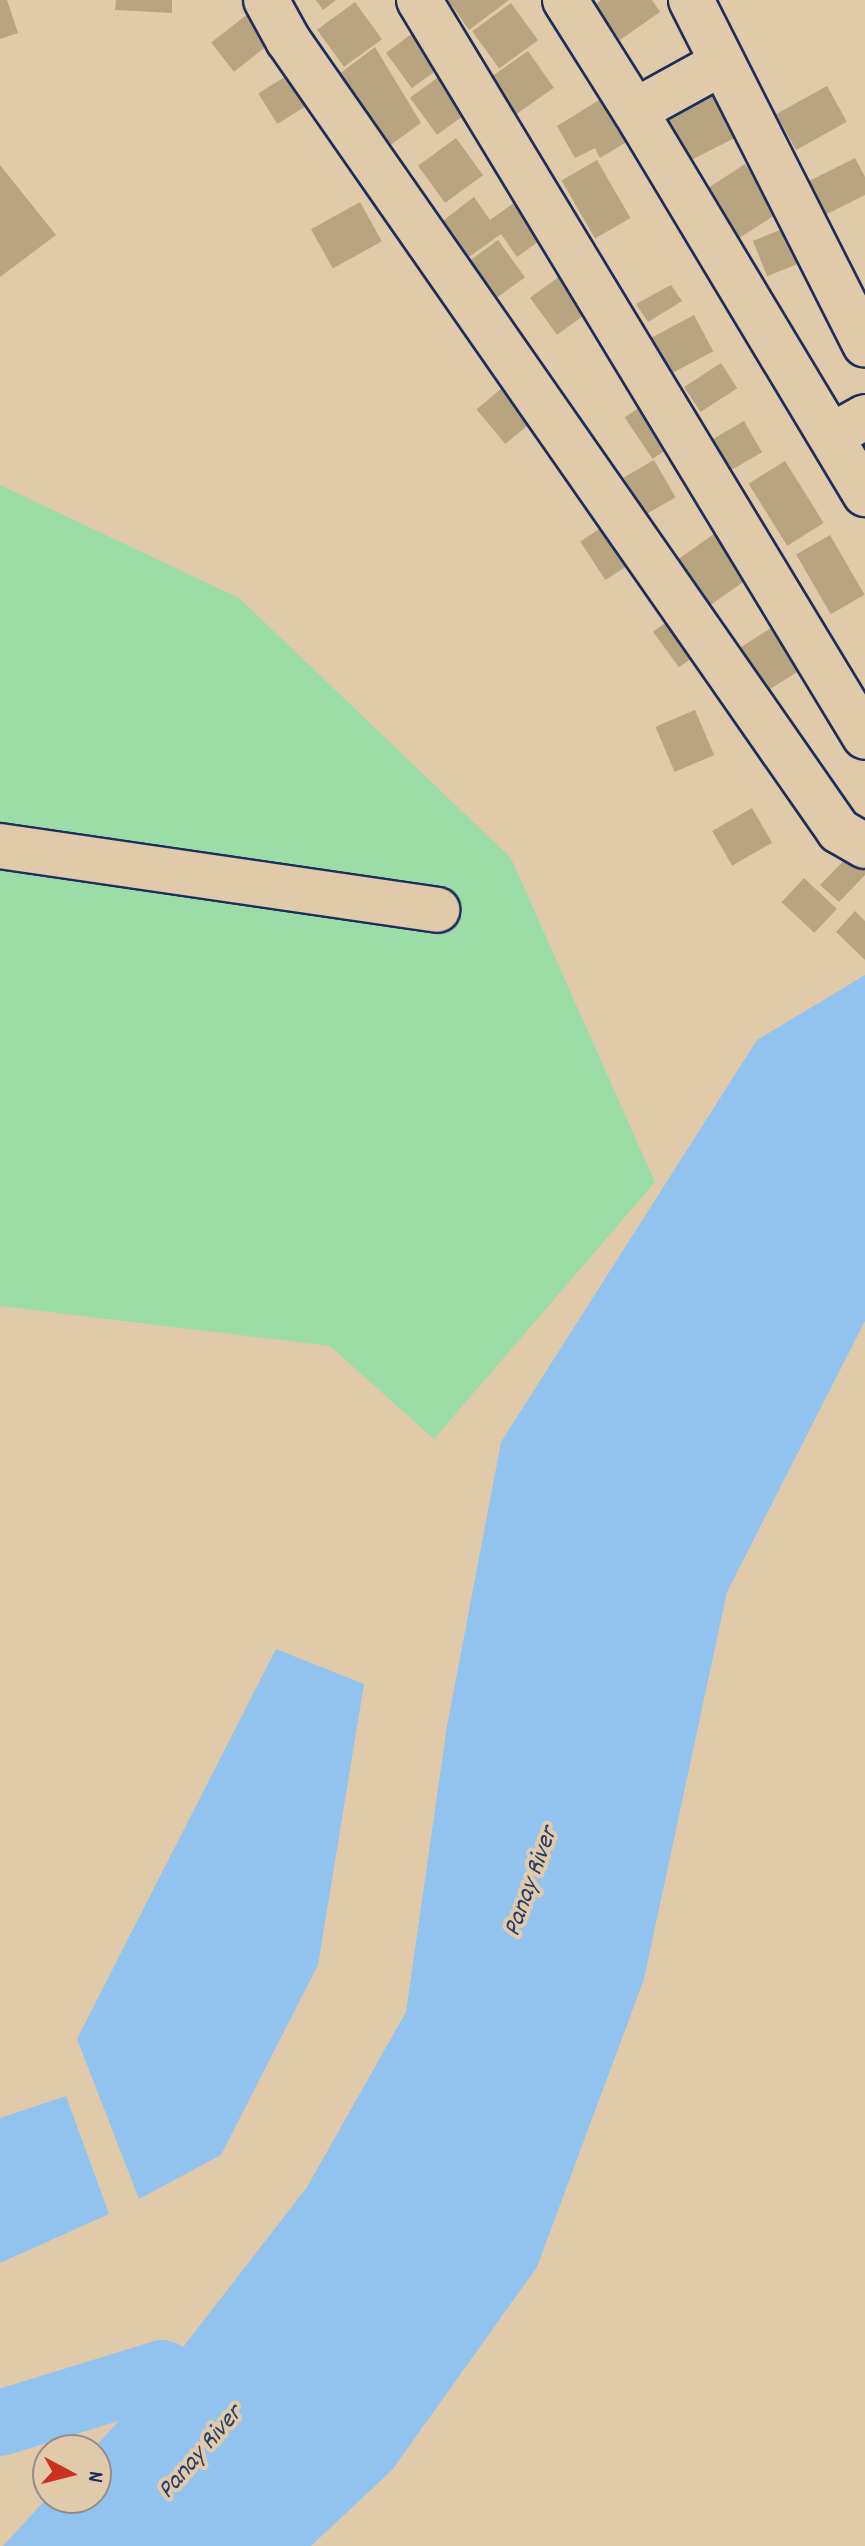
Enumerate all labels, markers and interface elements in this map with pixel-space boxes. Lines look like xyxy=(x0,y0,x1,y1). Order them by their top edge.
water label: Panay River xyxy=(498,1823,566,1941)
water label: Panay River xyxy=(152,2400,250,2506)
north arrow xyxy=(32,2434,112,2514)
text: N xyxy=(78,2469,110,2484)

